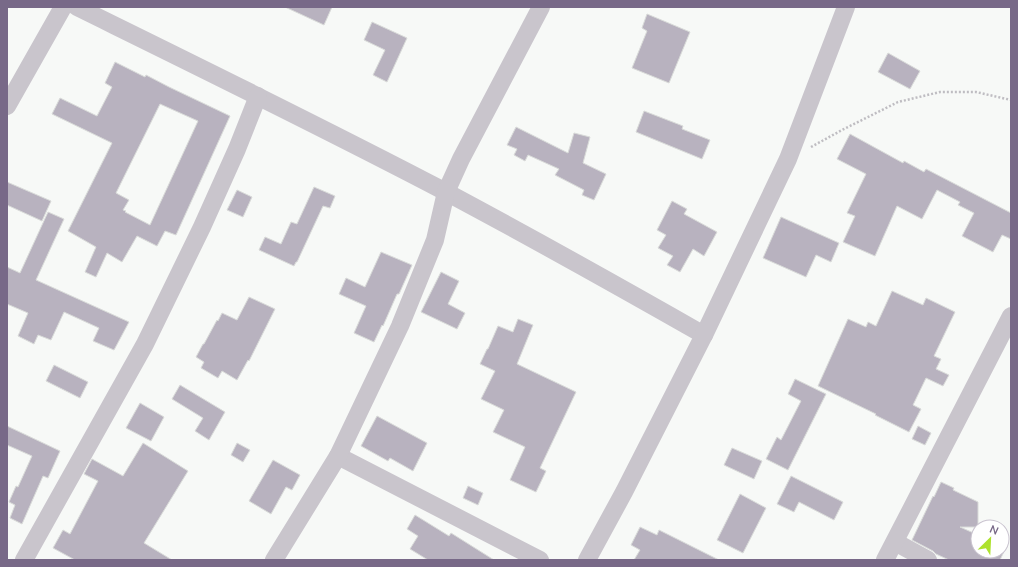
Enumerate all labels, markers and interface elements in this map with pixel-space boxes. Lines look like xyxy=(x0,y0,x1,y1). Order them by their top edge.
north arrow xyxy=(970,519,1010,559)
text: N xyxy=(987,522,1001,538)

